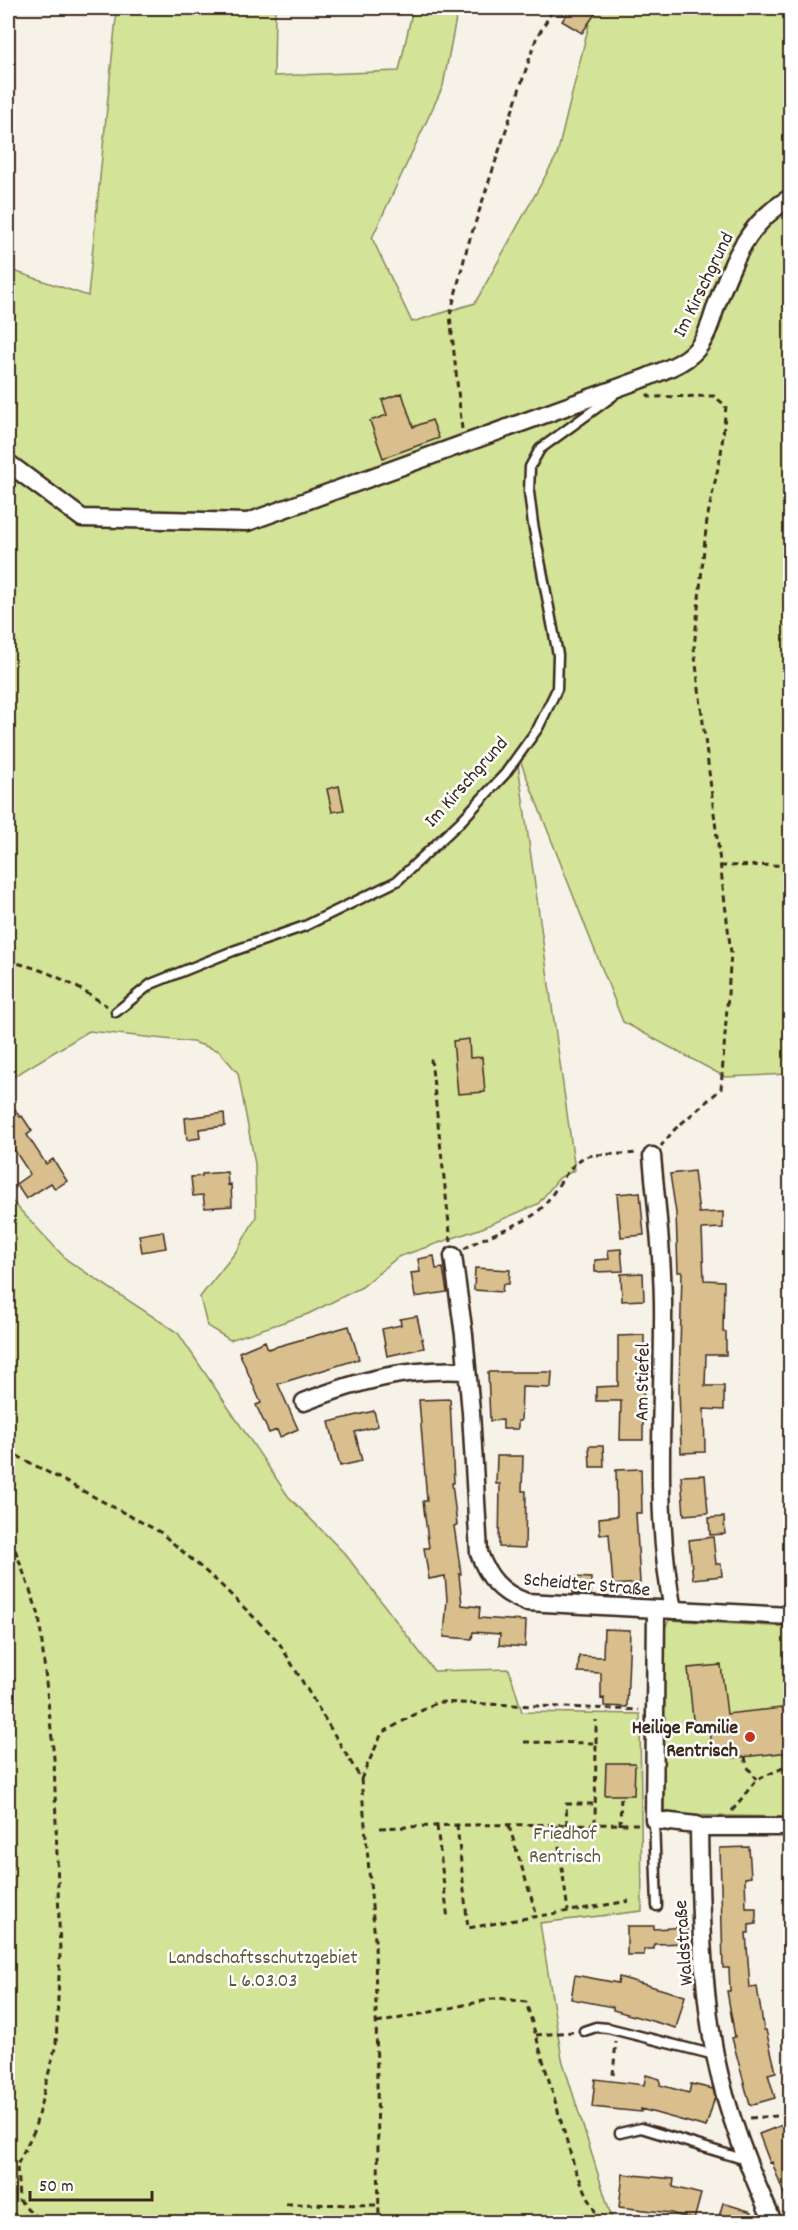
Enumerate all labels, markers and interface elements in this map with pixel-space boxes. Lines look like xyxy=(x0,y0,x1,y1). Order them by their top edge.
street label: Im Kirschgrund xyxy=(667,228,742,343)
street label: Im Kirschgrund xyxy=(419,731,516,835)
street label: Am Stiefel xyxy=(629,1342,659,1422)
street label: Scheidter Straße xyxy=(522,1566,652,1606)
place label: Heilige Familie Rentrisch xyxy=(632,1715,738,1766)
marker: Heilige Familie Rentrisch xyxy=(743,1730,757,1744)
park label: Friedhof Rentrisch xyxy=(529,1821,601,1872)
street label: Waldstraße xyxy=(668,1899,702,1987)
park label: Landschaftsschutzgebiet L 6.03.03 xyxy=(168,1945,358,1996)
scale bar xyxy=(30,2164,152,2202)
text: 50 m xyxy=(39,2175,74,2200)

